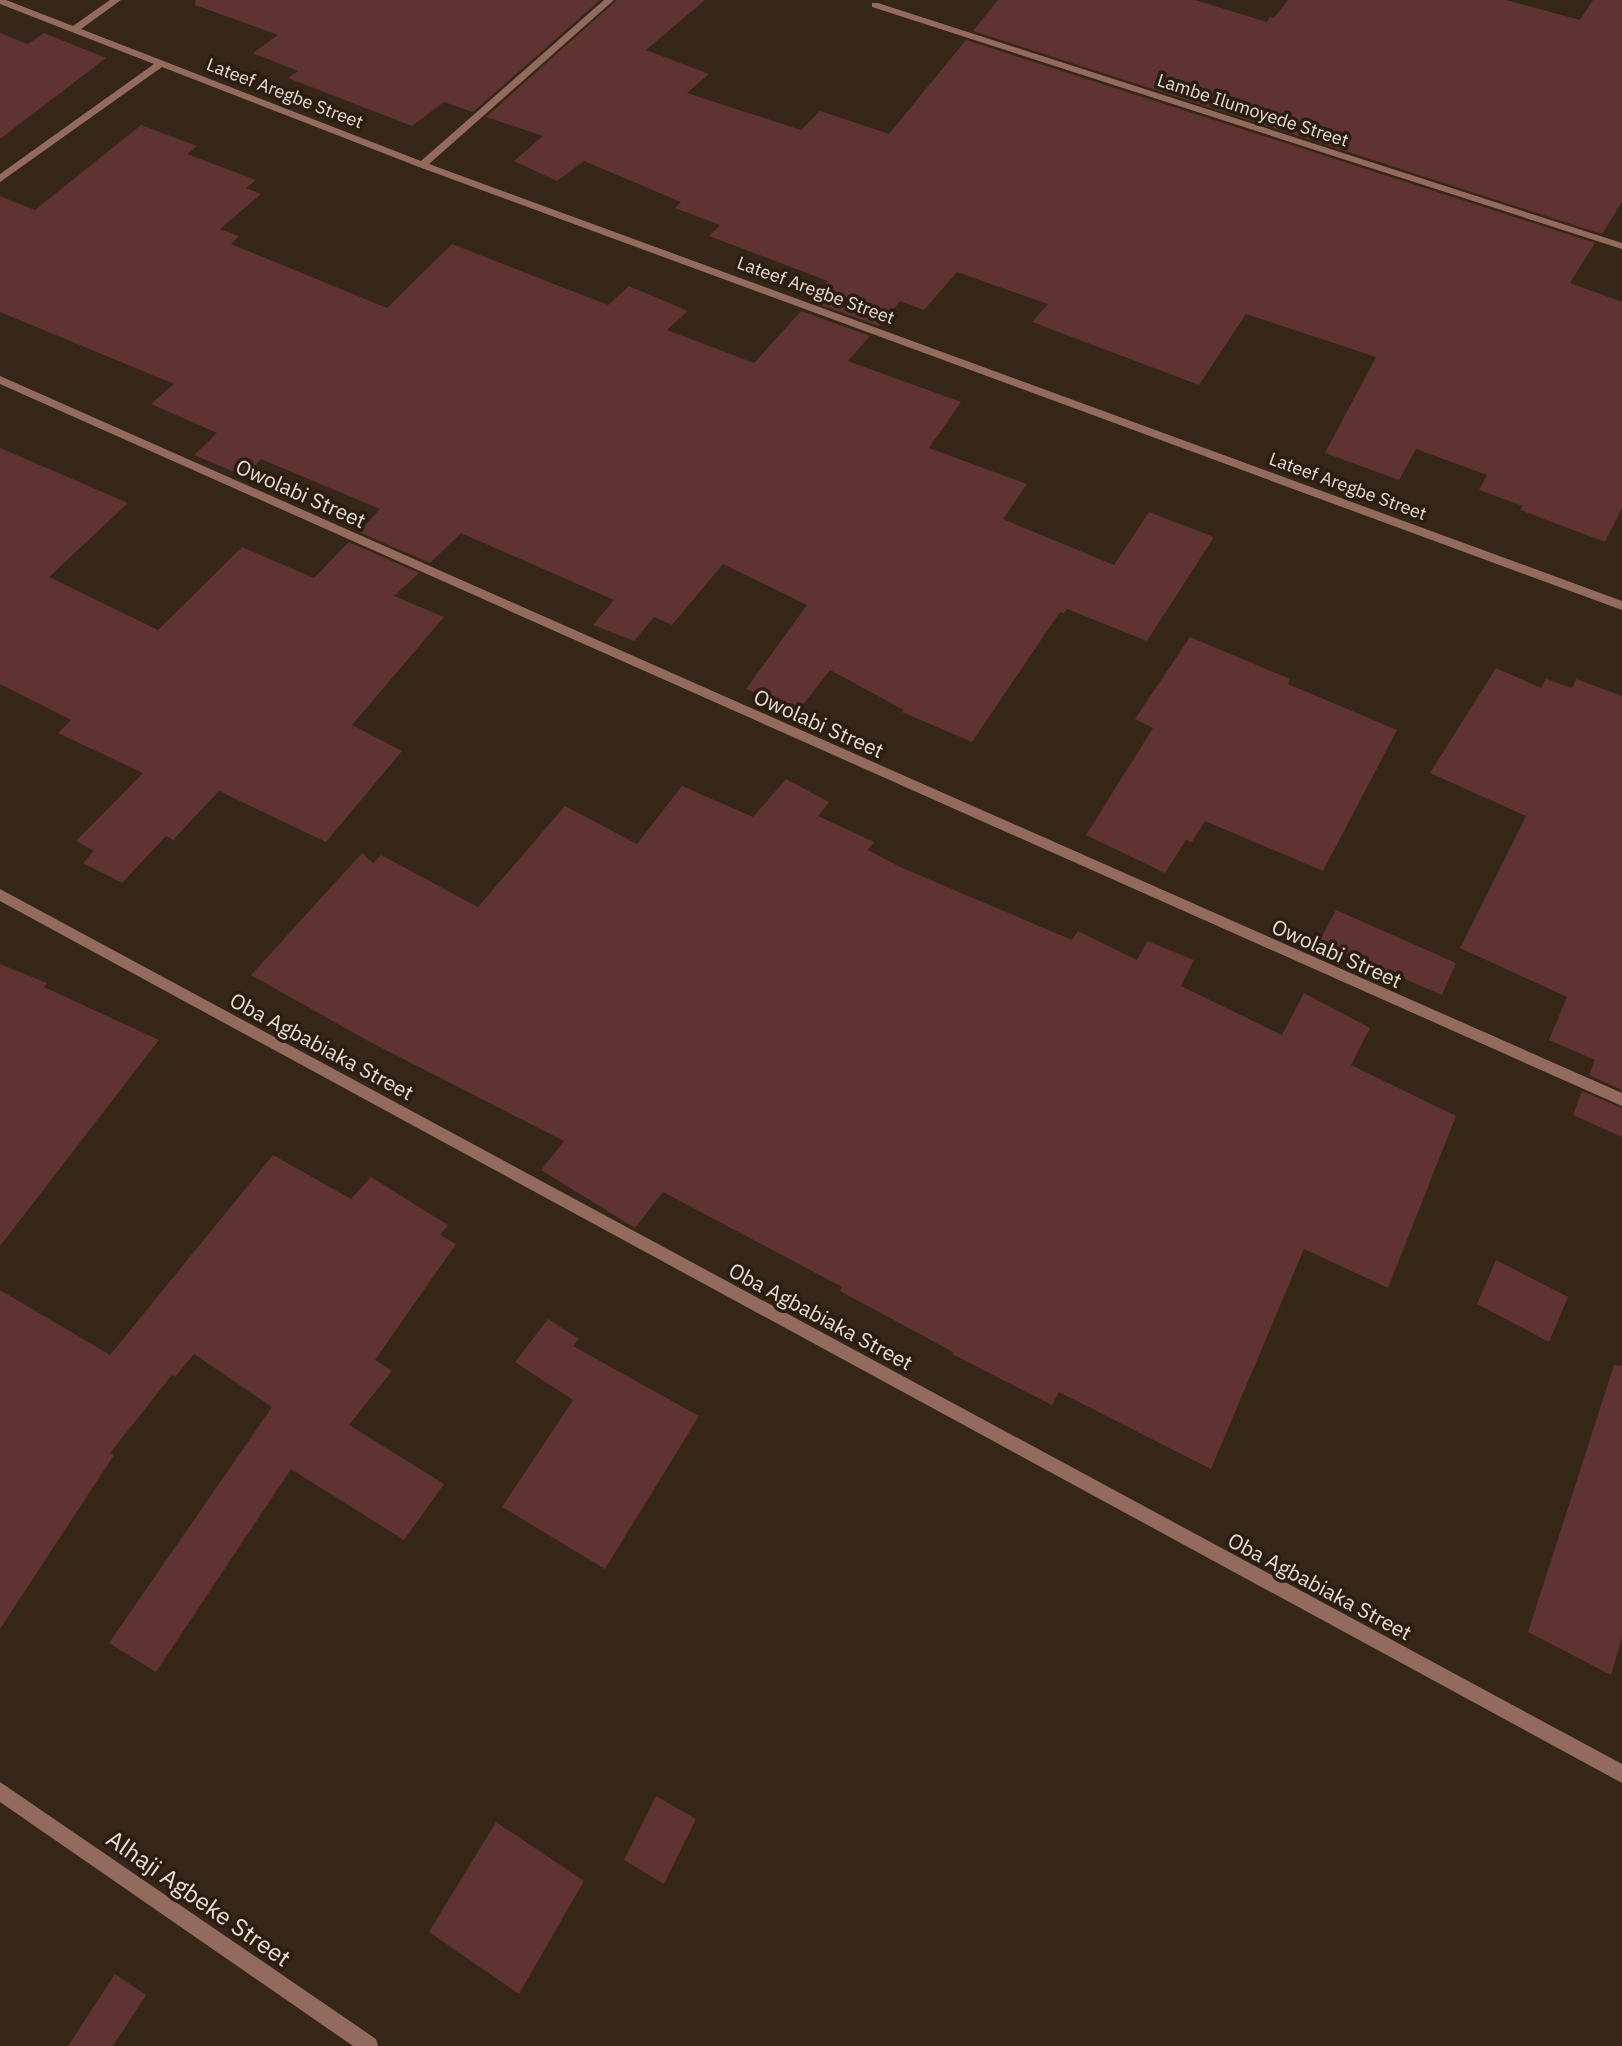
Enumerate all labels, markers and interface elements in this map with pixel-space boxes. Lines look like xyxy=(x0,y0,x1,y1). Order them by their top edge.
street label: Lateef Aregbe Street xyxy=(203,53,367,133)
street label: Lambe Ilumoyede Street xyxy=(1155,68,1351,152)
street label: Lateef Aregbe Street xyxy=(734,251,898,329)
street label: Lateef Aregbe Street xyxy=(1266,447,1430,525)
street label: Owolabi Street xyxy=(232,452,370,534)
street label: Owolabi Street xyxy=(750,682,888,764)
street label: Owolabi Street xyxy=(1268,912,1406,994)
street label: Oba Agbabiaka Street xyxy=(225,986,419,1106)
street label: Oba Agbabiaka Street xyxy=(724,1256,918,1376)
street label: Oba Agbabiaka Street xyxy=(1223,1526,1417,1646)
street label: Alhaji Agbeke Street xyxy=(100,1822,298,1974)

